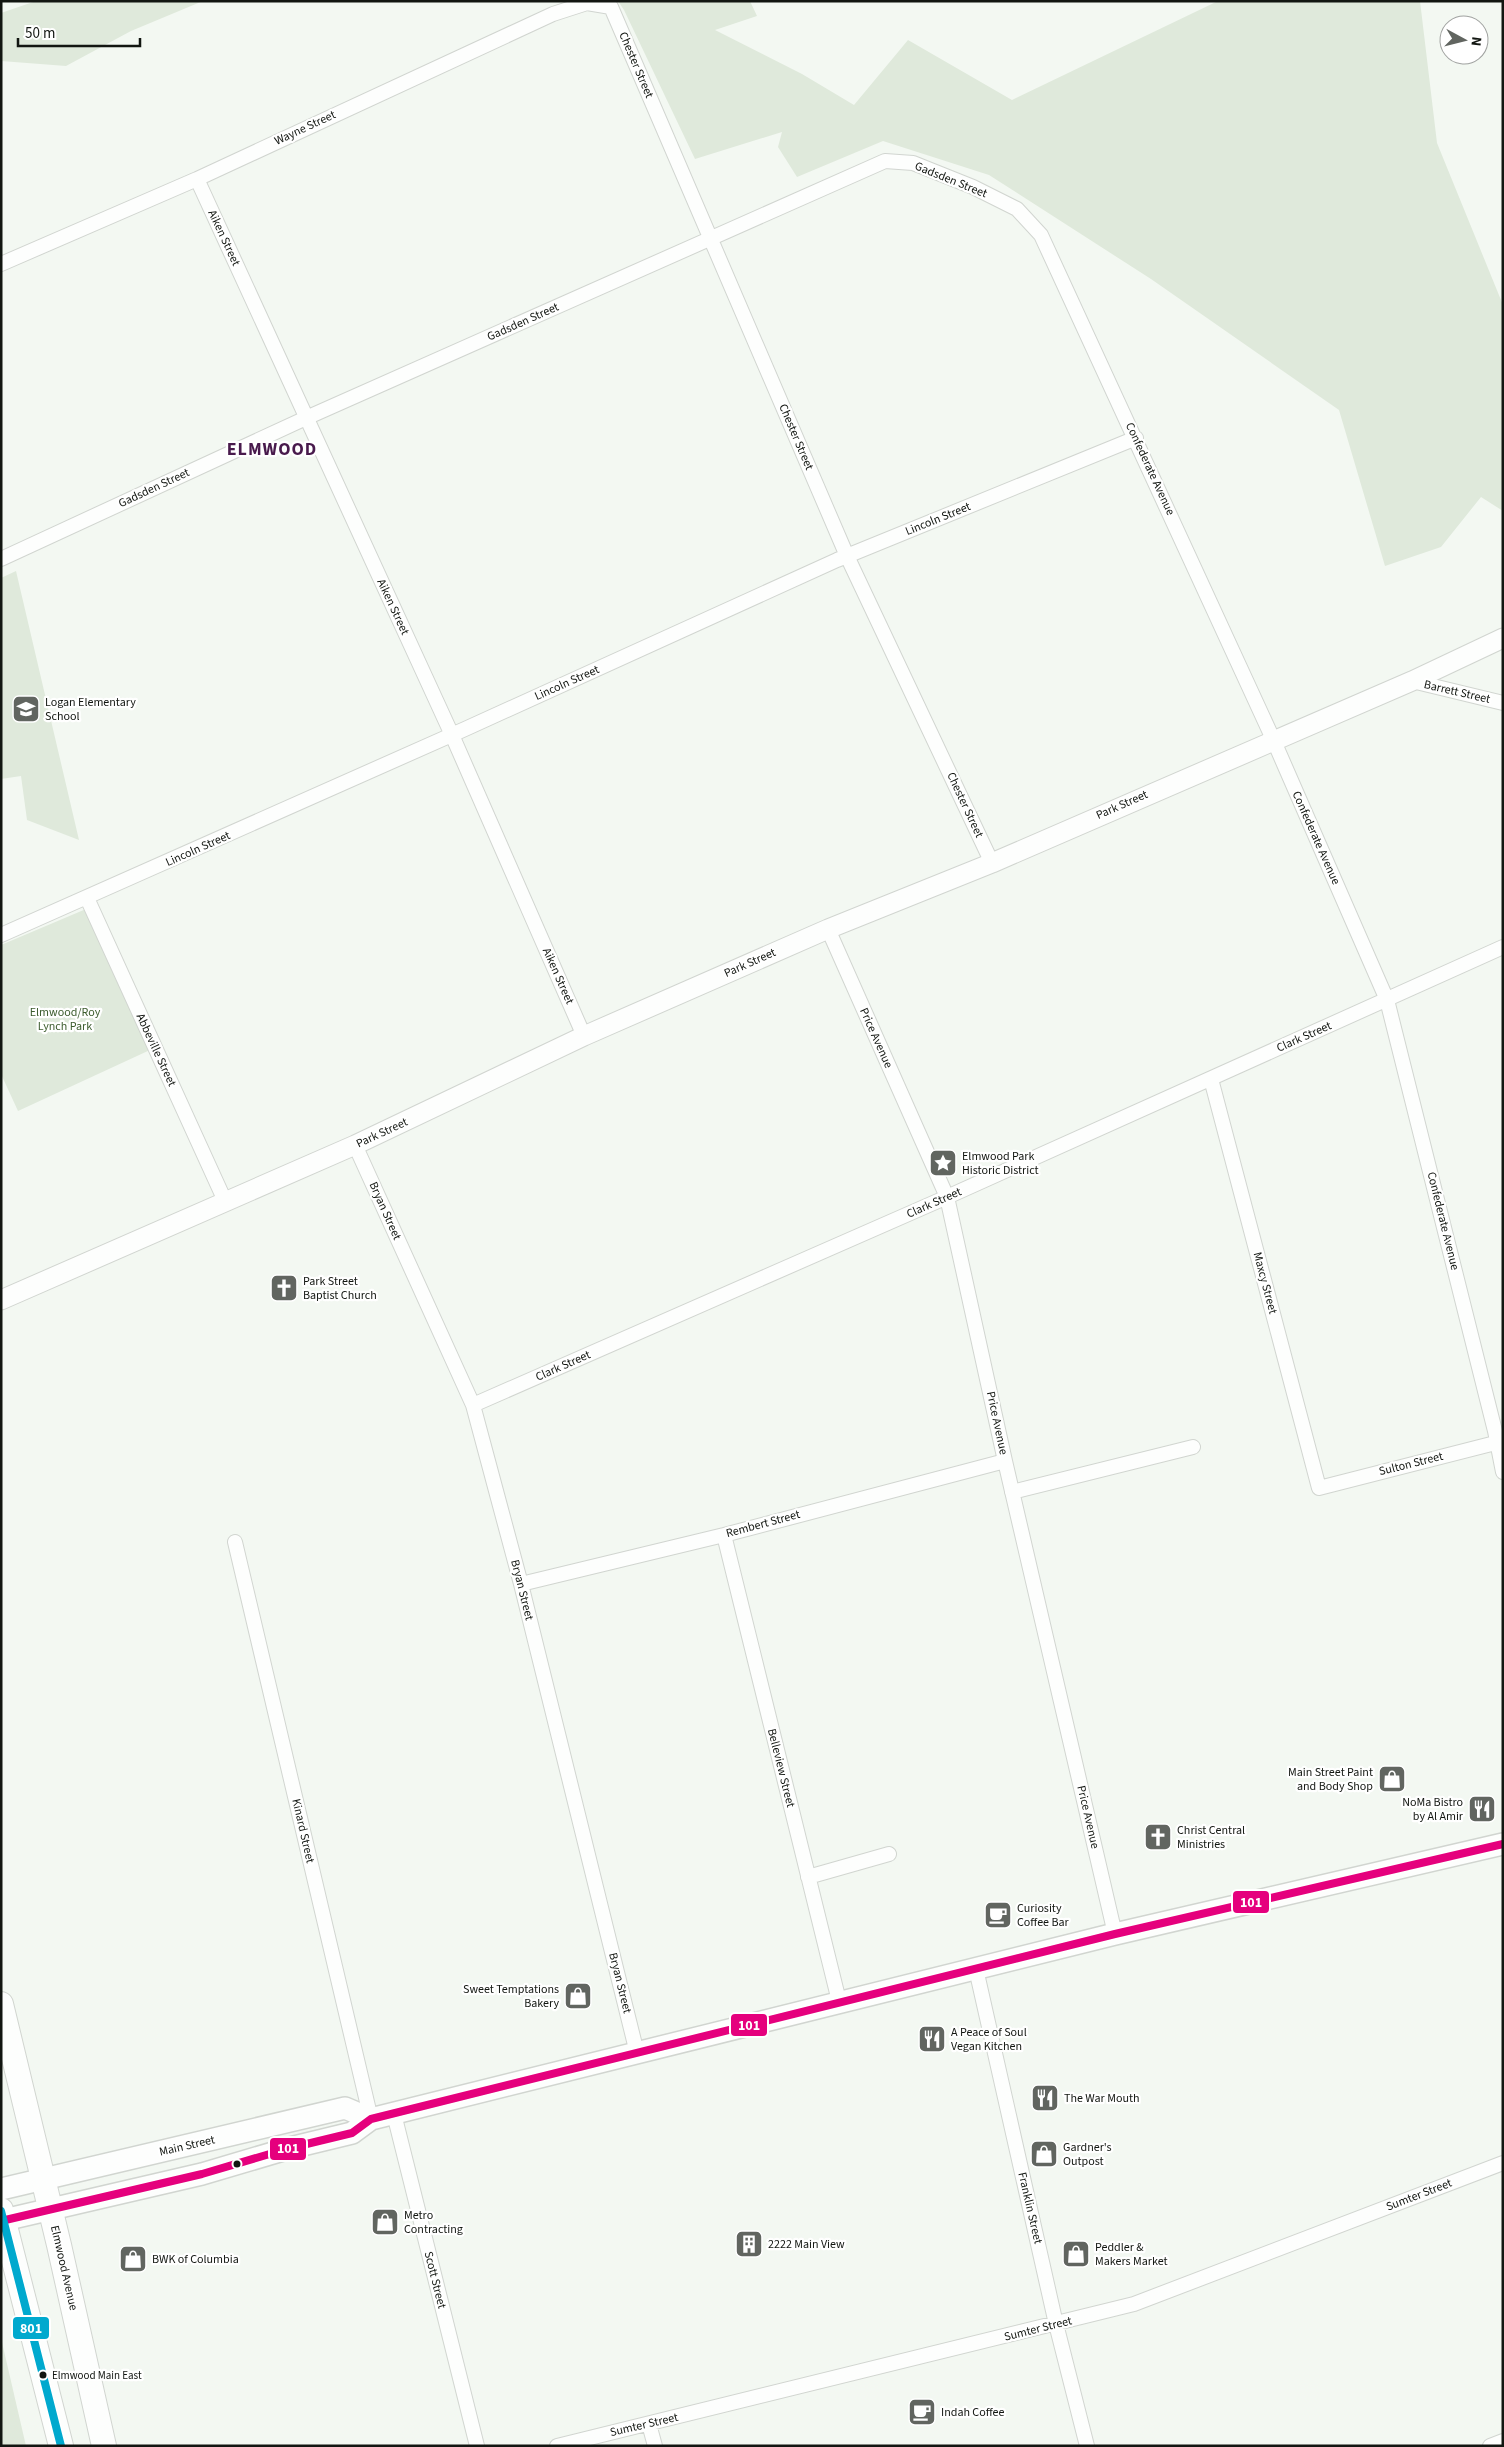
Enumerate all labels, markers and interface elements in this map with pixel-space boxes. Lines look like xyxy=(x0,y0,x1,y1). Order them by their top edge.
scale bar xyxy=(18,15,140,47)
north arrow xyxy=(1439,15,1489,65)
text: 50 m xyxy=(25,23,55,44)
street label: Chester Street xyxy=(614,29,658,101)
text: N xyxy=(1465,36,1486,47)
street label: Wayne Street xyxy=(272,106,338,150)
street label: Gadsden Street xyxy=(912,158,990,202)
street label: Aiken Street xyxy=(204,207,244,269)
street label: Gadsden Street xyxy=(484,299,562,345)
street label: Chester Street xyxy=(774,401,818,473)
street label: Confederate Avenue xyxy=(1121,420,1179,518)
district label: ELMWOOD xyxy=(227,437,317,462)
street label: Gadsden Street xyxy=(116,464,192,512)
street label: Lincoln Street xyxy=(903,498,973,540)
street label: Aiken Street xyxy=(373,576,413,638)
street label: Lincoln Street xyxy=(532,661,602,705)
street label: Barrett Street xyxy=(1422,676,1492,708)
school or university icon: Logan Elementary School xyxy=(11,694,41,724)
place label: Logan Elementary School xyxy=(45,694,136,725)
street label: Chester Street xyxy=(942,769,988,841)
street label: Park Street xyxy=(1093,786,1151,824)
street label: Confederate Avenue xyxy=(1288,788,1344,888)
street label: Lincoln Street xyxy=(163,827,233,871)
street label: Park Street xyxy=(721,944,779,982)
street label: Aiken Street xyxy=(538,945,578,1007)
park label: Elmwood/Roy Lynch Park xyxy=(30,1004,101,1035)
street label: Price Avenue xyxy=(855,1005,897,1071)
street label: Abbeville Street xyxy=(132,1011,180,1089)
street label: Clark Street xyxy=(1274,1017,1334,1057)
street label: Park Street xyxy=(354,1114,410,1152)
place icon: Elmwood Park Historic District xyxy=(928,1148,958,1178)
place label: Elmwood Park Historic District xyxy=(962,1148,1039,1179)
street label: Confederate Avenue xyxy=(1423,1170,1463,1272)
street label: Bryan Street xyxy=(365,1179,405,1243)
street label: Clark Street xyxy=(904,1183,964,1223)
street label: Maxcy Street xyxy=(1249,1250,1281,1316)
church icon: Park Street Baptist Church xyxy=(269,1273,299,1303)
place label: Park Street Baptist Church xyxy=(303,1273,377,1304)
street label: Clark Street xyxy=(533,1346,593,1386)
street label: Price Avenue xyxy=(982,1390,1012,1456)
street label: Sulton Street xyxy=(1377,1448,1445,1480)
street label: Rembert Street xyxy=(724,1506,802,1542)
street label: Bryan Street xyxy=(506,1558,538,1622)
street label: Belleview Street xyxy=(763,1727,799,1809)
place label: Main Street Paint and Body Shop xyxy=(1288,1764,1373,1795)
shop icon: Main Street Paint and Body Shop xyxy=(1377,1764,1407,1794)
street label: Price Avenue xyxy=(1072,1784,1104,1850)
place label: NoMa Bistro by Al Amir xyxy=(1402,1794,1464,1825)
restaurant icon: NoMa Bistro by Al Amir xyxy=(1467,1794,1497,1824)
street label: Kinard Street xyxy=(287,1797,319,1865)
church icon: Christ Central Ministries xyxy=(1143,1822,1173,1852)
place label: Christ Central Ministries xyxy=(1177,1822,1245,1853)
line badge: 101 xyxy=(1232,1890,1270,1914)
text: 101 xyxy=(1240,1893,1262,1913)
cafe icon: Curiosity Coffee Bar xyxy=(983,1900,1013,1930)
place label: Curiosity Coffee Bar xyxy=(1017,1900,1070,1931)
street label: Bryan Street xyxy=(604,1951,636,2015)
place label: Sweet Temptations Bakery xyxy=(463,1981,559,2012)
shop icon: Sweet Temptations Bakery xyxy=(563,1981,593,2011)
line badge: 101 xyxy=(730,2013,768,2037)
text: 101 xyxy=(738,2016,760,2036)
restaurant icon: A Peace of Soul Vegan Kitchen xyxy=(917,2024,947,2054)
place label: A Peace of Soul Vegan Kitchen xyxy=(951,2024,1027,2055)
restaurant icon: The War Mouth xyxy=(1030,2083,1060,2113)
place label: The War Mouth xyxy=(1064,2090,1140,2107)
street label: Main Street xyxy=(157,2131,217,2161)
line badge: 101 xyxy=(269,2137,307,2161)
text: 101 xyxy=(277,2139,299,2159)
shop icon: Gardner's Outpost xyxy=(1029,2139,1059,2169)
place label: Gardner's Outpost xyxy=(1063,2139,1112,2170)
unlabelled marker xyxy=(232,2159,242,2169)
street label: Franklin Street xyxy=(1013,2170,1047,2246)
street label: Sumter Street xyxy=(1384,2175,1454,2215)
shop icon: Metro Contracting xyxy=(370,2207,400,2237)
place label: Metro Contracting xyxy=(404,2207,463,2238)
street label: Elmwood Avenue xyxy=(46,2224,82,2312)
building icon: 2222 Main View xyxy=(734,2229,764,2259)
place label: 2222 Main View xyxy=(768,2236,845,2253)
shop icon: Peddler & Makers Market xyxy=(1061,2239,1091,2269)
place label: Peddler & Makers Market xyxy=(1095,2239,1168,2270)
shop icon: BWK of Columbia xyxy=(118,2244,148,2274)
street label: Scott Street xyxy=(420,2250,450,2310)
place label: BWK of Columbia xyxy=(152,2251,239,2268)
street label: Sumter Street xyxy=(1002,2312,1074,2346)
line badge: 801 xyxy=(12,2316,50,2340)
text: 801 xyxy=(20,2319,42,2339)
place label: Elmwood Main East xyxy=(52,2368,142,2383)
marker: Elmwood Main East xyxy=(38,2370,48,2380)
cafe icon: Indah Coffee xyxy=(907,2397,937,2427)
place label: Indah Coffee xyxy=(941,2404,1004,2421)
street label: Sumter Street xyxy=(608,2409,680,2441)

